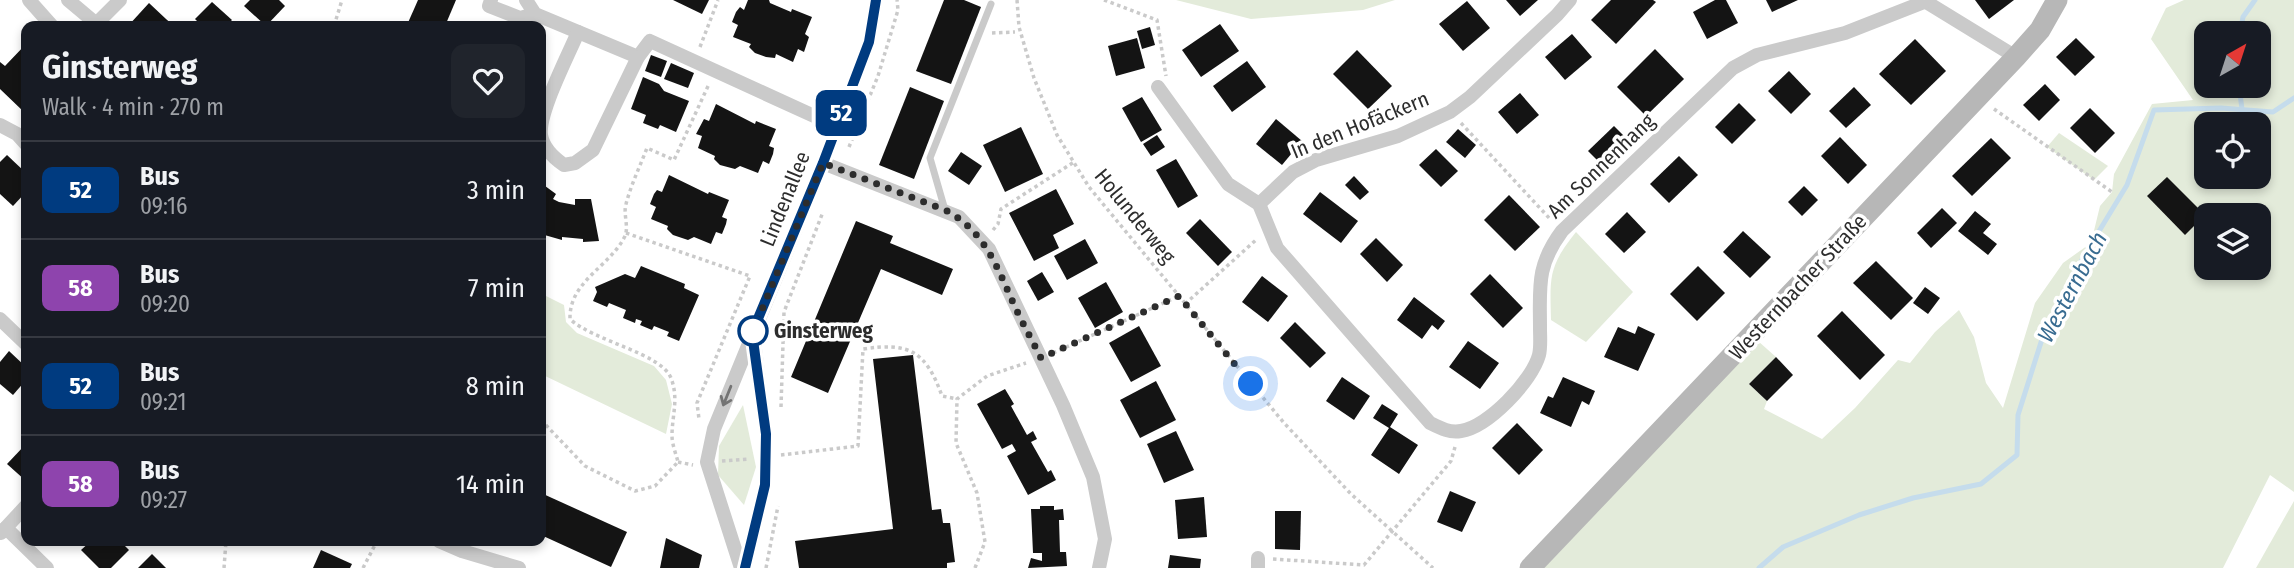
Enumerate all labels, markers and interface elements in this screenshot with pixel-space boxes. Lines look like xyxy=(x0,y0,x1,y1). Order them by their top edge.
north arrow xyxy=(2194,21,2272,98)
map controls xyxy=(2194,21,2271,280)
button: heart xyxy=(451,44,525,118)
text: Ginsterweg xyxy=(42,47,197,87)
street label: In den Hofäckern xyxy=(1287,85,1433,165)
line badge: 52 xyxy=(810,90,872,136)
text: Walk · 4 min · 270 m xyxy=(42,93,224,121)
text: 52 xyxy=(830,99,852,127)
street label: Am Sonnenhang xyxy=(1542,108,1660,224)
button: locate xyxy=(2194,112,2271,189)
street label: Lindenallee xyxy=(754,148,816,250)
text: Bus xyxy=(140,161,179,192)
street label: Holunderweg xyxy=(1089,163,1181,269)
text: 3 min xyxy=(467,175,525,206)
text: 52 xyxy=(69,176,92,204)
text: 09:16 xyxy=(140,192,187,220)
button: layers xyxy=(2194,203,2271,280)
street label: Westernbacher Straße xyxy=(1724,209,1872,365)
water label: Westernbach xyxy=(2031,227,2113,347)
text: Bus xyxy=(140,259,179,290)
text: 7 min xyxy=(468,273,525,304)
text: 58 xyxy=(68,274,93,302)
text: 09:20 xyxy=(140,290,190,318)
marker: Ginsterweg xyxy=(738,316,768,346)
place label: Ginsterweg xyxy=(774,318,873,344)
text: Bus xyxy=(140,357,179,388)
your location xyxy=(1233,366,1268,401)
text: 8 min xyxy=(466,371,525,402)
text: 52 xyxy=(69,372,92,400)
one-way arrow xyxy=(719,385,732,406)
text: 09:21 xyxy=(140,388,186,416)
text: Bus xyxy=(140,455,179,486)
text: 14 min xyxy=(456,469,525,500)
text: 58 xyxy=(68,470,93,498)
text: 09:27 xyxy=(140,486,187,514)

